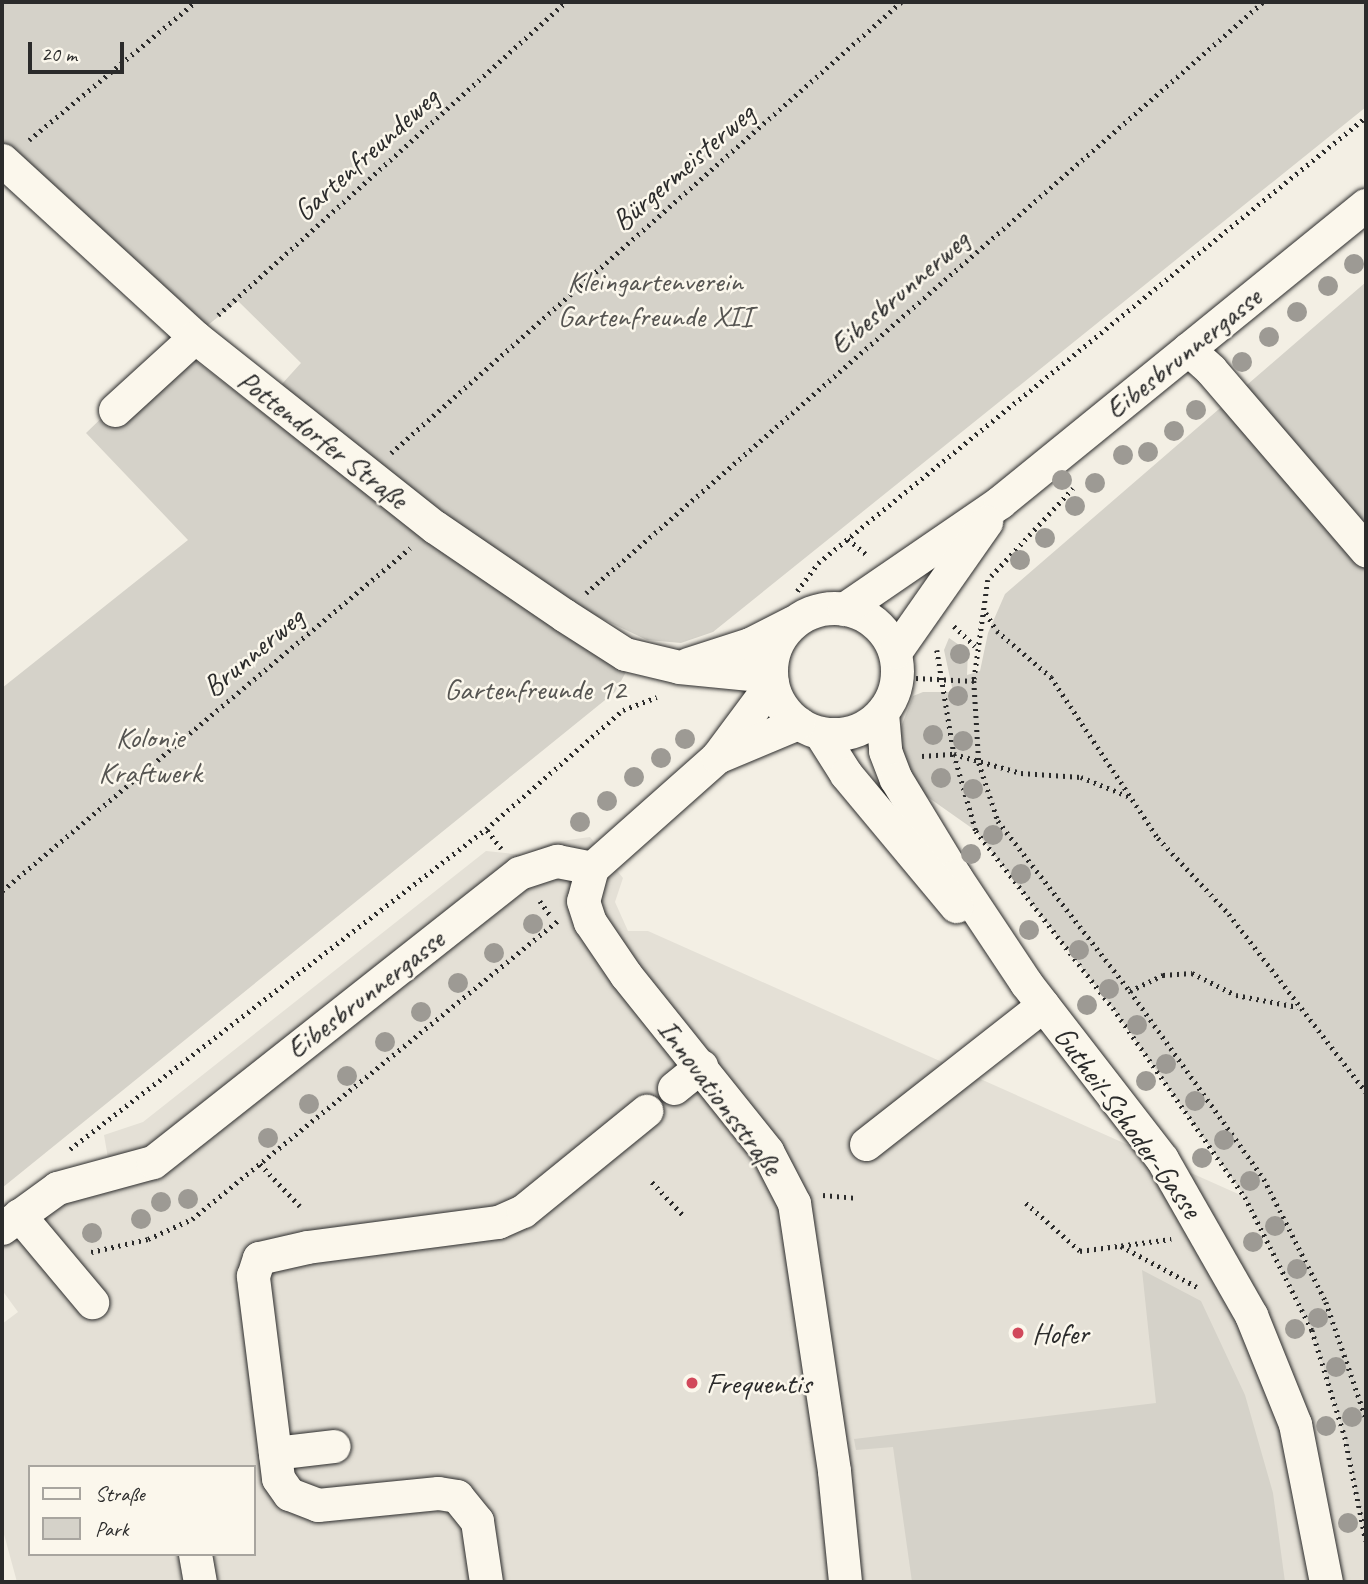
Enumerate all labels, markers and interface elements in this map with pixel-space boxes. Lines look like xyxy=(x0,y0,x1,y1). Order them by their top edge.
scale bar xyxy=(32,28,128,72)
text: 20 m xyxy=(41,41,77,67)
street label: Gartenfreundeweg xyxy=(286,79,446,229)
street label: Bürgermeisterweg xyxy=(604,95,762,239)
street label: Eibesbrunnerweg xyxy=(822,222,976,362)
park label: Kleingartenverein Gartenfreunde XII xyxy=(558,263,752,334)
street label: Eibesbrunnergasse xyxy=(1098,279,1268,427)
street label: Pottendorfer Straße xyxy=(230,361,416,517)
street label: Brunnerweg xyxy=(195,599,311,705)
park label: Gartenfreunde 12 xyxy=(444,671,626,707)
park label: Kolonie Kraftwerk xyxy=(98,719,202,790)
street label: Eibesbrunnergasse xyxy=(279,921,451,1067)
street label: Innovationsstraße xyxy=(650,1012,790,1182)
street label: Gutheil-Schoder-Gasse xyxy=(1046,1019,1210,1225)
place label: Hofer xyxy=(1032,1315,1089,1351)
marker: Hofer xyxy=(1010,1325,1026,1341)
place label: Frequentis xyxy=(706,1365,811,1401)
marker: Frequentis xyxy=(684,1375,700,1391)
legend xyxy=(28,1465,256,1556)
text: Straße xyxy=(95,1481,145,1507)
text: Park xyxy=(95,1516,128,1542)

